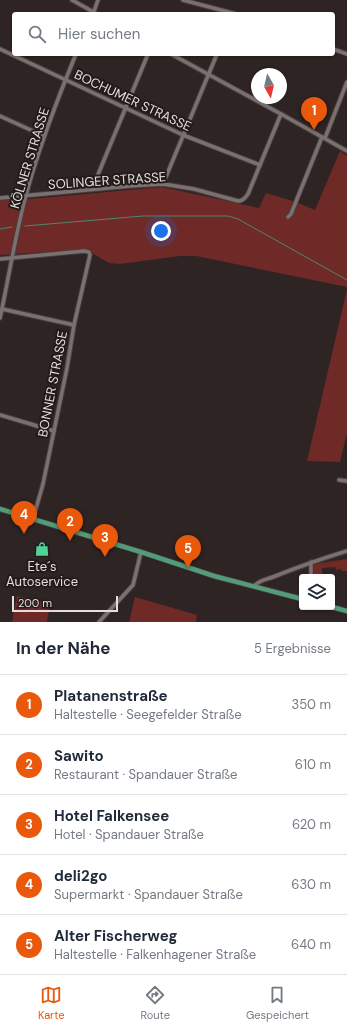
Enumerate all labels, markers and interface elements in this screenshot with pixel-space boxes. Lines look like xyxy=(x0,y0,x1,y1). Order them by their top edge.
search box xyxy=(12,12,335,56)
icon: search xyxy=(26,23,48,45)
text: Hier suchen xyxy=(58,24,140,44)
street label: BOCHUMER STRASSE xyxy=(71,66,194,135)
north arrow xyxy=(251,68,287,104)
pin: 1 xyxy=(301,97,327,130)
street label: KÖLNER STRASSE xyxy=(6,106,53,211)
street label: SOLINGER STRASSE xyxy=(47,168,167,193)
your location xyxy=(151,221,171,241)
street label: BONNER STRASSE xyxy=(34,330,71,439)
pin: 4 xyxy=(11,501,37,534)
pin: 2 xyxy=(57,508,83,541)
pin: 3 xyxy=(92,524,118,557)
pin: 5 xyxy=(175,535,201,568)
shop icon: Ete´s Autoservice xyxy=(34,541,50,557)
place label: Ete´s Autoservice xyxy=(6,558,78,590)
map controls xyxy=(299,574,335,610)
button: layers xyxy=(299,574,335,610)
scale bar xyxy=(12,594,118,613)
text: 200 m xyxy=(18,596,52,610)
text: In der Nähe xyxy=(16,637,111,659)
text: 5 Ergebnisse xyxy=(254,640,331,657)
text: Platanenstraße xyxy=(54,686,168,706)
text: 1 xyxy=(27,696,31,713)
text: 350 m xyxy=(291,696,331,713)
text: Haltestelle · Seegefelder Straße xyxy=(54,706,242,723)
text: Sawito xyxy=(54,746,104,766)
text: 2 xyxy=(25,756,33,773)
text: 610 m xyxy=(295,756,331,773)
text: Restaurant · Spandauer Straße xyxy=(54,766,237,783)
text: Hotel Falkensee xyxy=(54,806,169,826)
text: 3 xyxy=(25,816,33,833)
text: 620 m xyxy=(292,816,331,833)
text: Hotel · Spandauer Straße xyxy=(54,826,204,843)
text: deli2go xyxy=(54,866,107,886)
text: 4 xyxy=(25,876,33,893)
text: 630 m xyxy=(291,876,331,893)
text: Supermarkt · Spandauer Straße xyxy=(54,886,243,903)
text: Alter Fischerweg xyxy=(54,926,177,946)
text: 5 xyxy=(25,936,33,953)
text: 640 m xyxy=(291,936,331,953)
text: Haltestelle · Falkenhagener Straße xyxy=(54,946,256,963)
tab: Karte xyxy=(38,984,65,1022)
tab: Route xyxy=(141,984,170,1022)
tab: Gespeichert xyxy=(246,984,309,1022)

